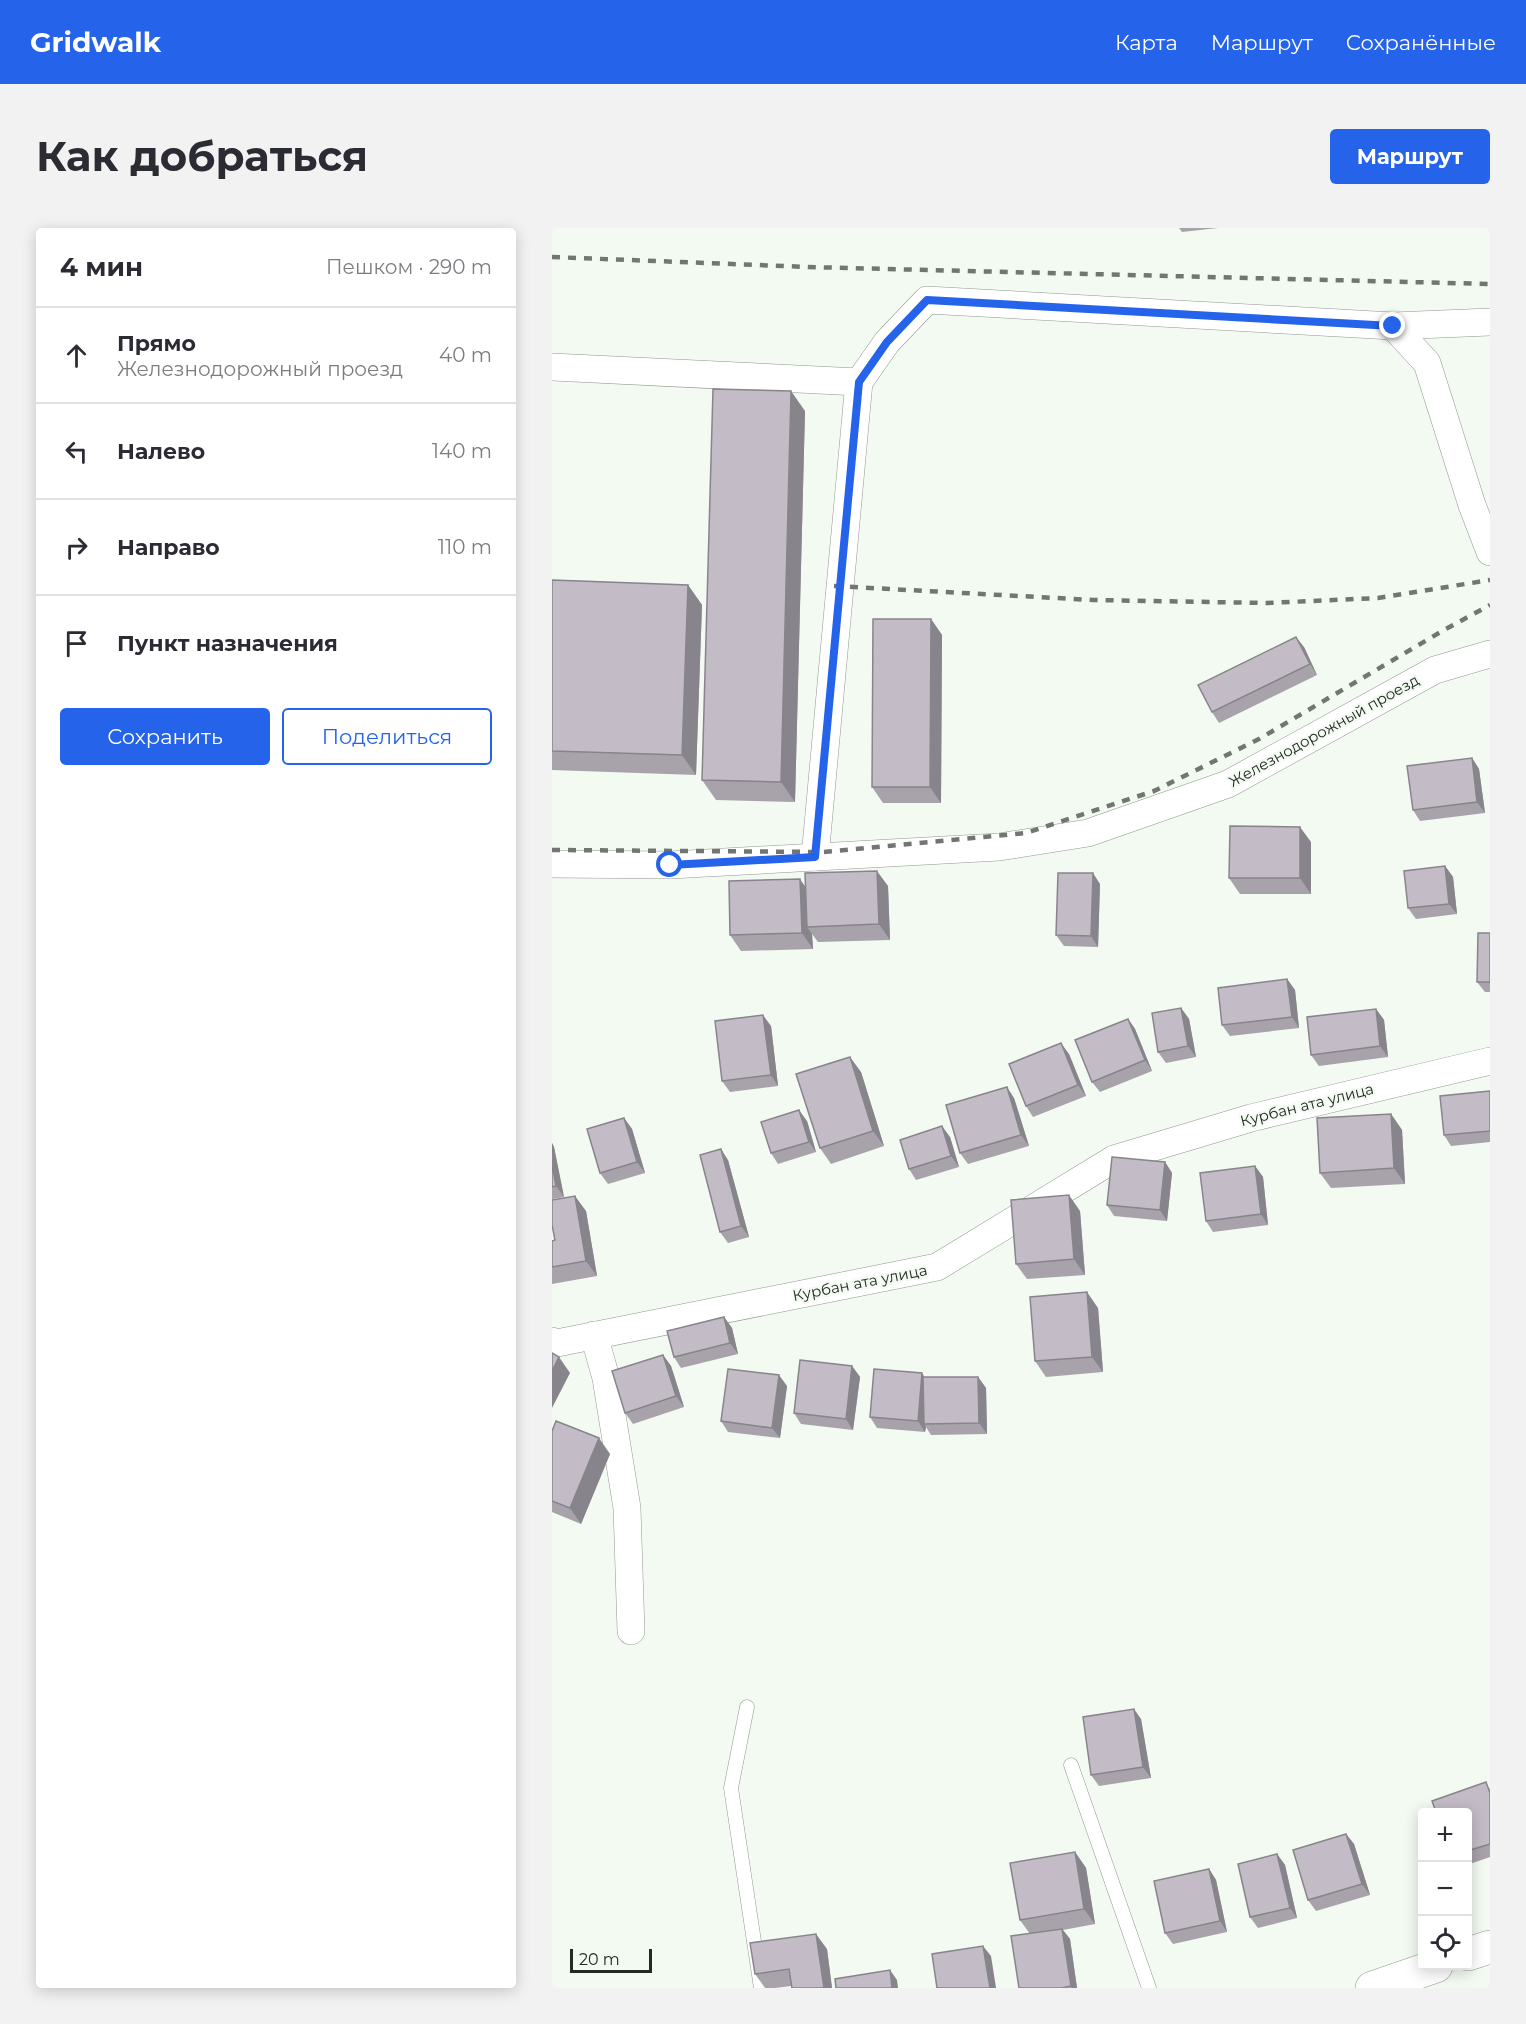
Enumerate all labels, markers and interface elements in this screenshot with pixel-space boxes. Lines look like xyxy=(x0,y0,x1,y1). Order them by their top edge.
text: Gridwalk xyxy=(30,25,161,59)
text: Карта xyxy=(1115,30,1178,55)
text: Маршрут xyxy=(1211,30,1313,55)
text: Сохранённые xyxy=(1346,30,1496,55)
button: Маршрут xyxy=(1330,129,1490,184)
text: Как добраться xyxy=(36,130,368,182)
text: 4 мин xyxy=(60,251,143,283)
text: Пешком · 290 m xyxy=(326,255,492,279)
route end xyxy=(1379,312,1405,338)
text: Прямо xyxy=(117,330,196,357)
icon: ahead xyxy=(60,339,93,372)
text: 40 m xyxy=(439,343,492,367)
text: Железнодорожный проезд xyxy=(117,357,403,381)
icon: left xyxy=(60,435,93,468)
text: Налево xyxy=(117,438,205,465)
text: 140 m xyxy=(432,439,492,463)
icon: right xyxy=(60,531,93,564)
text: Направо xyxy=(117,534,220,561)
text: 110 m xyxy=(438,535,492,559)
icon: arrive xyxy=(60,627,93,660)
text: Пункт назначения xyxy=(117,630,338,657)
street label: Железнодорожный проезд xyxy=(1225,670,1422,791)
button: Сохранить xyxy=(60,708,270,765)
button: Поделиться xyxy=(282,708,492,765)
route start xyxy=(656,851,682,877)
street label: Курбан ата улица xyxy=(1238,1079,1376,1130)
street label: Курбан ата улица xyxy=(791,1260,929,1305)
map controls xyxy=(1418,1808,1472,1970)
button: + xyxy=(1418,1808,1472,1862)
button: − xyxy=(1418,1862,1472,1916)
button: locate xyxy=(1418,1916,1472,1970)
scale bar xyxy=(570,1946,652,1974)
text: 20 m xyxy=(579,1950,620,1969)

